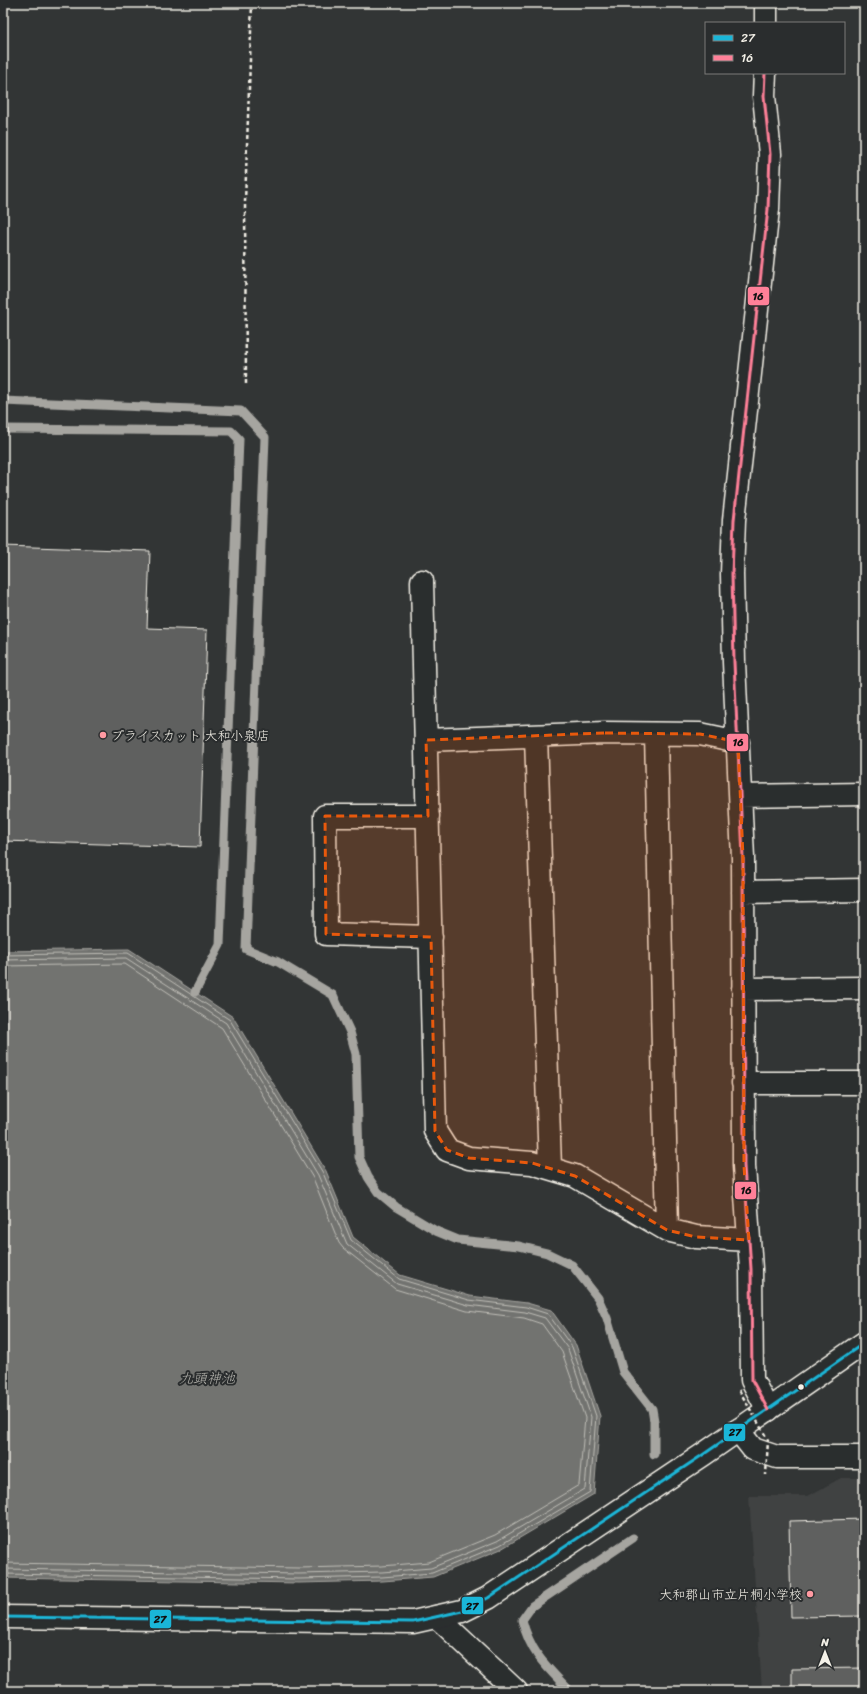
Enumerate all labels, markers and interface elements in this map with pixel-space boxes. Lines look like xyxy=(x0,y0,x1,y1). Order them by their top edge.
legend xyxy=(705,22,845,74)
text: 27 xyxy=(741,27,756,49)
text: 16 xyxy=(741,47,753,69)
line badge: 16 xyxy=(747,286,770,306)
text: 16 xyxy=(753,287,763,306)
place label: プライスカット 大和小泉店 xyxy=(111,724,269,747)
marker: プライスカット 大和小泉店 xyxy=(98,730,108,740)
line badge: 16 xyxy=(726,733,749,752)
text: 16 xyxy=(733,733,743,752)
line badge: 16 xyxy=(734,1181,757,1200)
text: 16 xyxy=(741,1181,751,1200)
water label: 九頭神池 xyxy=(179,1366,236,1391)
unlabelled marker xyxy=(796,1382,806,1392)
line badge: 27 xyxy=(723,1423,746,1442)
text: 27 xyxy=(728,1423,743,1442)
place label: 大和郡山市立片桐小学校 xyxy=(659,1583,802,1606)
marker: 大和郡山市立片桐小学校 xyxy=(805,1589,815,1599)
line badge: 27 xyxy=(461,1596,484,1615)
text: 27 xyxy=(465,1597,480,1616)
line badge: 27 xyxy=(149,1609,172,1629)
text: 27 xyxy=(153,1610,168,1629)
north arrow xyxy=(805,1632,845,1672)
text: N xyxy=(820,1633,829,1652)

